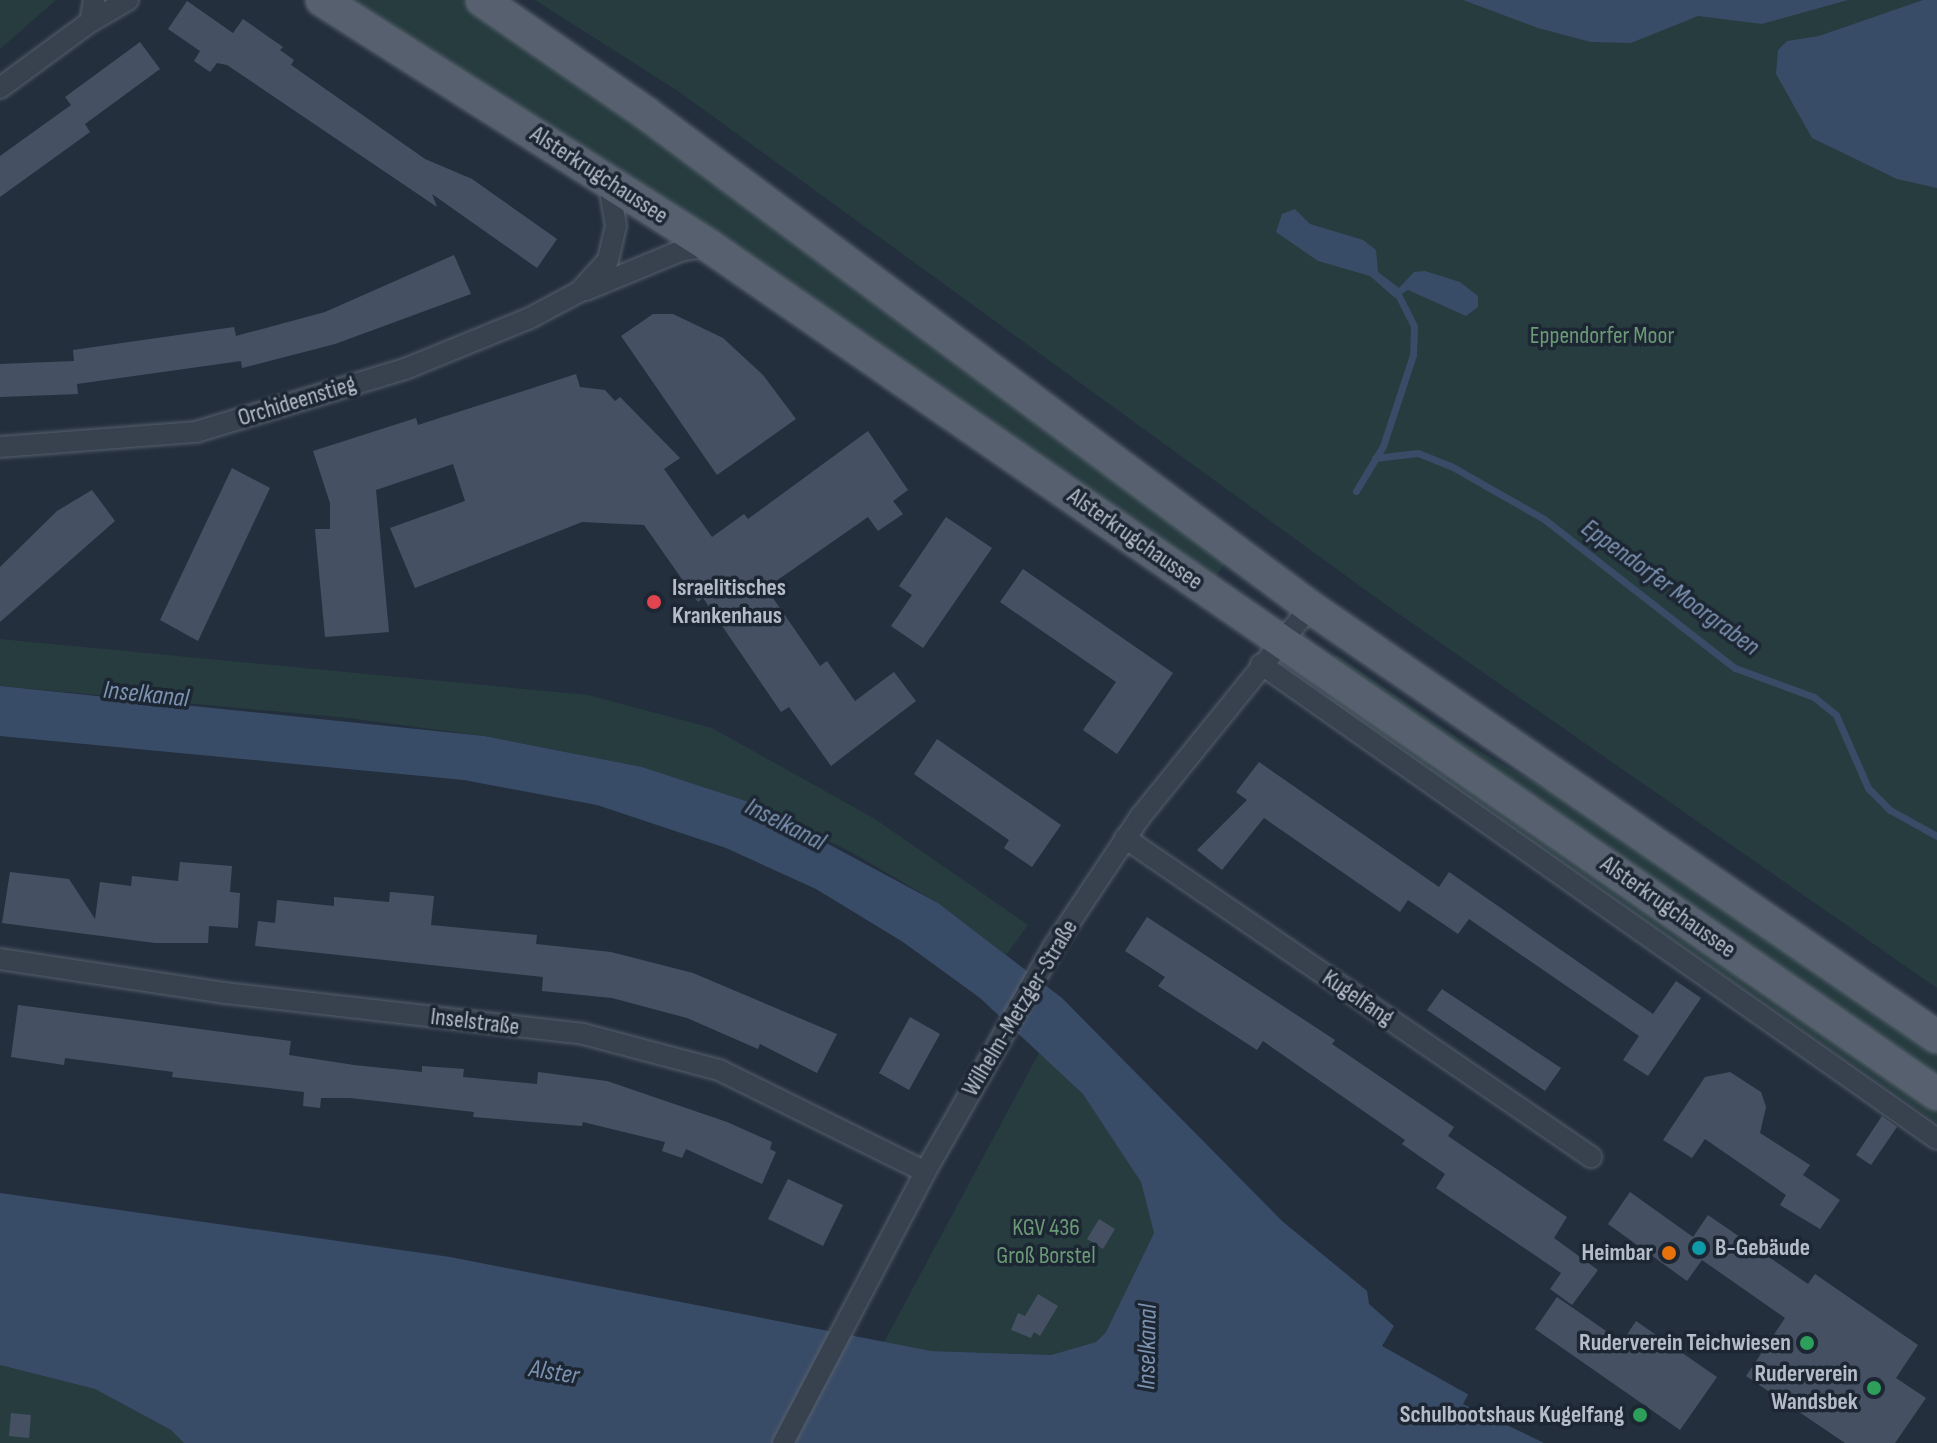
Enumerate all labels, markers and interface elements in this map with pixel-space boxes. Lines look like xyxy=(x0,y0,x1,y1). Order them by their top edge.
street label: Alsterkrugchaussee xyxy=(525,120,673,230)
park label: Eppendorfer Moor xyxy=(1530,322,1674,350)
street label: Orchideenstieg xyxy=(235,369,359,433)
street label: Alsterkrugchaussee xyxy=(1062,482,1208,596)
water label: Eppendorfer Moorgraben xyxy=(1575,513,1765,663)
place label: Israelitisches Krankenhaus xyxy=(672,574,786,630)
marker: Israelitisches Krankenhaus xyxy=(643,591,665,613)
water label: Inselkanal xyxy=(102,675,190,715)
water label: Inselkanal xyxy=(740,792,830,858)
street label: Alsterkrugchaussee xyxy=(1595,850,1741,964)
street label: Wilhelm-Metzger-Straße xyxy=(956,915,1084,1101)
street label: Kugelfang xyxy=(1317,964,1399,1032)
street label: Inselstraße xyxy=(429,1002,521,1042)
park label: KGV 436 Groß Borstel xyxy=(996,1214,1096,1270)
place label: B-Gebäude xyxy=(1715,1234,1810,1262)
place label: Heimbar xyxy=(1582,1239,1653,1267)
marker: B-Gebäude xyxy=(1690,1239,1708,1257)
marker: Heimbar xyxy=(1660,1244,1678,1262)
water label: Inselkanal xyxy=(1132,1304,1164,1390)
place label: Ruderverein Teichwiesen xyxy=(1579,1329,1791,1357)
marker: Ruderverein Teichwiesen xyxy=(1798,1334,1816,1352)
water label: Alster xyxy=(527,1354,581,1392)
place label: Ruderverein Wandsbek xyxy=(1754,1360,1858,1416)
marker: Ruderverein Wandsbek xyxy=(1865,1379,1883,1397)
place label: Schulbootshaus Kugelfang xyxy=(1400,1401,1624,1429)
marker: Schulbootshaus Kugelfang xyxy=(1631,1406,1649,1424)

